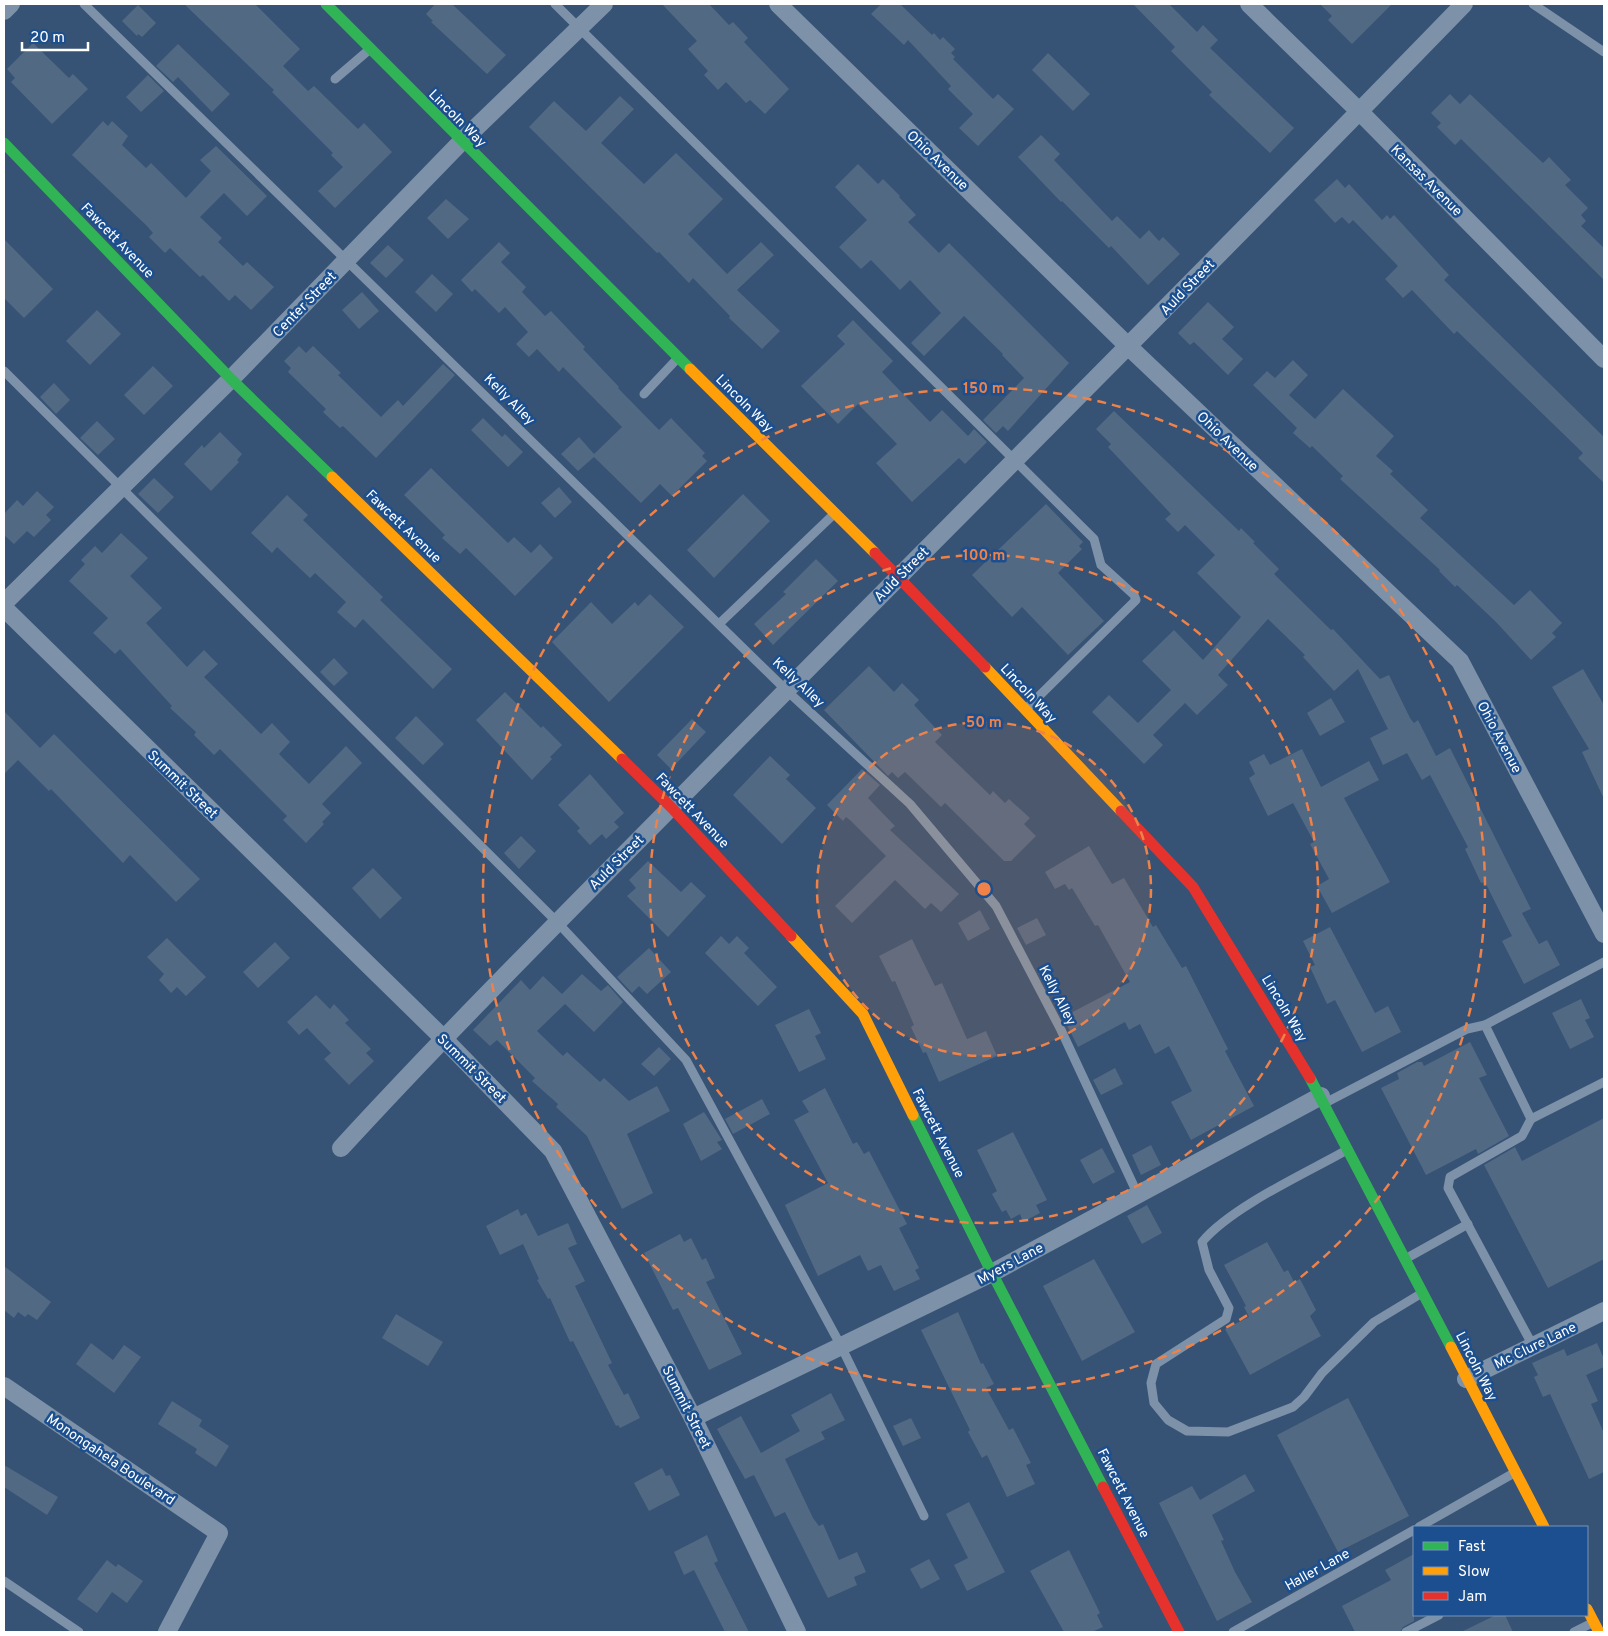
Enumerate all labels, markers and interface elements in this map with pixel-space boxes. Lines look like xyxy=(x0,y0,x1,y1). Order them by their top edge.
scale bar xyxy=(22,20,89,52)
text: 20 m xyxy=(30,29,65,48)
street label: Lincoln Way xyxy=(424,86,490,152)
street label: Ohio Avenue xyxy=(903,128,971,195)
street label: Kansas Avenue xyxy=(1387,142,1465,220)
street label: Fawcett Avenue xyxy=(77,200,157,282)
street label: Auld Street xyxy=(1157,257,1219,319)
street label: Center Street xyxy=(270,269,341,341)
street label: Kelly Alley xyxy=(480,371,538,429)
street label: Lincoln Way xyxy=(711,371,777,437)
text: 150 m xyxy=(963,380,1005,399)
street label: Ohio Avenue xyxy=(1193,409,1261,476)
street label: Fawcett Avenue xyxy=(362,487,444,567)
street label: Auld Street xyxy=(871,544,933,606)
text: 100 m xyxy=(963,547,1005,566)
street label: Kelly Alley xyxy=(768,655,828,712)
street label: Lincoln Way xyxy=(996,661,1060,727)
street label: Ohio Avenue xyxy=(1473,699,1525,777)
text: 50 m xyxy=(966,714,1002,733)
street label: Summit Street xyxy=(143,747,221,823)
street label: Fawcett Avenue xyxy=(652,770,732,852)
street label: Auld Street xyxy=(586,832,648,894)
centre of rings xyxy=(975,880,993,898)
street label: Kelly Alley xyxy=(1034,963,1079,1029)
street label: Lincoln Way xyxy=(1257,972,1310,1045)
street label: Summit Street xyxy=(433,1031,509,1107)
street label: Fawcett Avenue xyxy=(908,1086,968,1181)
street label: Myers Lane xyxy=(975,1240,1047,1289)
street label: Mc Clure Lane xyxy=(1492,1319,1579,1374)
street label: Lincoln Way xyxy=(1451,1329,1500,1404)
street label: Summit Street xyxy=(657,1363,714,1452)
street label: Monongahela Boulevard xyxy=(43,1411,178,1510)
street label: Fawcett Avenue xyxy=(1093,1446,1153,1541)
legend xyxy=(1413,1526,1588,1616)
text: Fast xyxy=(1458,1538,1486,1557)
street label: Haller Lane xyxy=(1282,1546,1353,1595)
text: Slow xyxy=(1458,1563,1490,1582)
text: Jam xyxy=(1458,1588,1487,1607)

